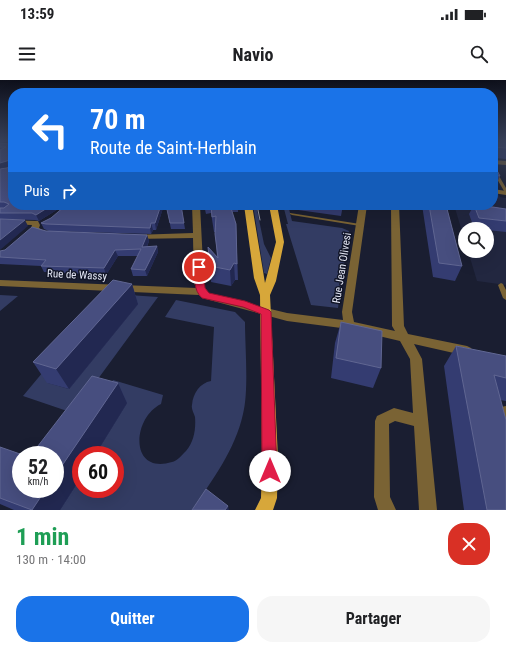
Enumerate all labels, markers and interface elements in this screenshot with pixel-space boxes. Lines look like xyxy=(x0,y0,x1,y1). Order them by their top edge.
text: 13:59 xyxy=(20,5,54,23)
icon: menu xyxy=(16,43,38,65)
icon: search xyxy=(468,43,490,65)
text: Navio xyxy=(233,44,273,65)
text: 70 m xyxy=(90,103,146,136)
icon: left xyxy=(24,104,76,156)
text: Route de Saint-Herblain xyxy=(90,137,257,158)
icon: right xyxy=(58,180,80,202)
text: Puis xyxy=(24,182,50,200)
map controls xyxy=(458,222,494,258)
button: search xyxy=(458,222,494,258)
street label: Rue Jean Olivesi xyxy=(330,232,354,304)
pin xyxy=(182,250,216,284)
icon: arrive xyxy=(188,256,210,278)
street label: Rue de Wassy xyxy=(47,267,108,283)
speed limit sign: 60 xyxy=(72,446,124,498)
position arrow xyxy=(249,450,291,492)
text: 52 xyxy=(28,455,48,479)
text: km/h xyxy=(28,476,48,487)
text: 1 min xyxy=(16,523,69,551)
button: close xyxy=(448,523,490,565)
text: 130 m · 14:00 xyxy=(16,552,86,567)
button: Quitter xyxy=(16,596,249,642)
button: Partager xyxy=(257,596,490,642)

